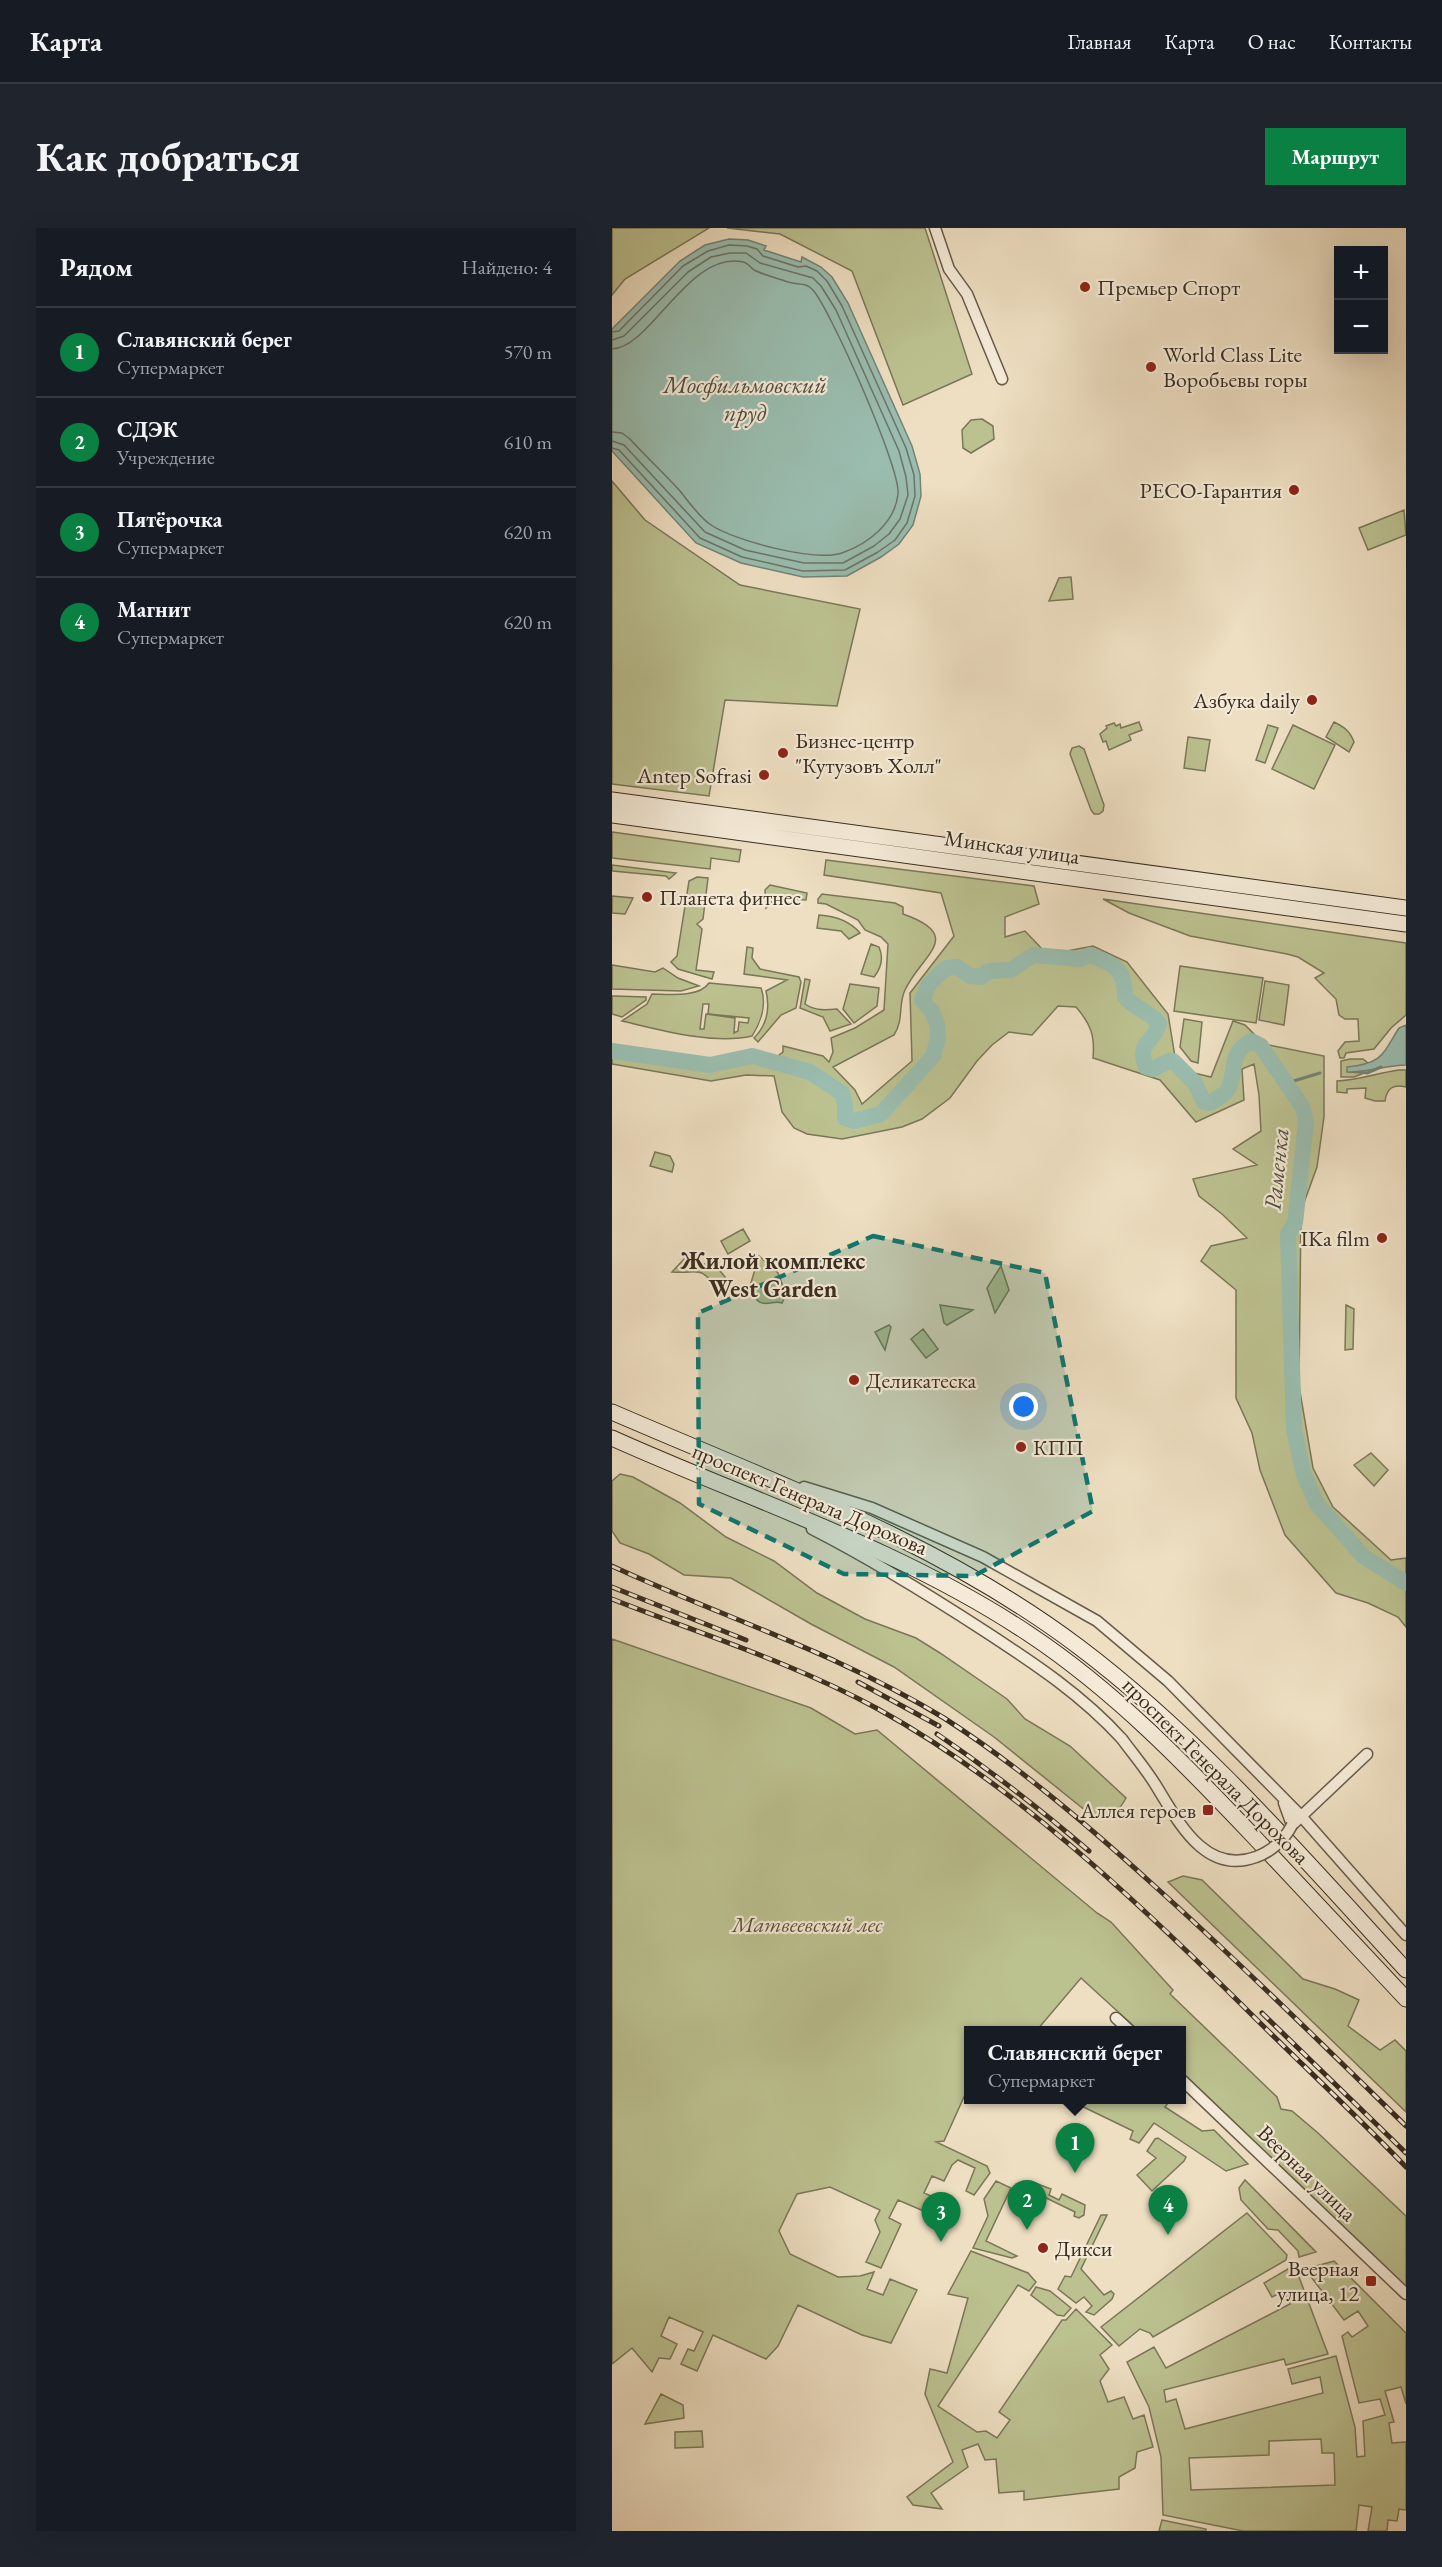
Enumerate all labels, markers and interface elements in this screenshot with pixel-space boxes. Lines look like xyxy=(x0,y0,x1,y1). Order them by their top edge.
text: Карта xyxy=(30,23,102,59)
text: Главная xyxy=(1067,28,1131,55)
text: Карта xyxy=(1164,28,1215,55)
text: О нас xyxy=(1248,28,1296,55)
text: Контакты xyxy=(1329,28,1412,55)
button: Маршрут xyxy=(1265,128,1406,185)
text: Как добраться xyxy=(36,129,300,184)
map controls xyxy=(1334,246,1388,354)
button: + xyxy=(1334,246,1388,300)
text: Рядом xyxy=(60,250,133,284)
text: Найдено: 4 xyxy=(461,254,552,280)
place label: Премьер Спорт xyxy=(1097,273,1240,302)
marker: Премьер Спорт xyxy=(1078,280,1092,294)
button: − xyxy=(1334,300,1388,354)
text: Славянский берег xyxy=(117,325,292,354)
text: 1 xyxy=(74,339,85,365)
text: 570 m xyxy=(504,339,552,365)
place label: World Class Lite Воробьевы горы xyxy=(1163,340,1308,394)
text: Супермаркет xyxy=(117,354,224,380)
marker: World Class Lite Воробьевы горы xyxy=(1144,360,1158,374)
water label: Мосфильмовский пруд xyxy=(661,369,827,428)
text: СДЭК xyxy=(117,415,178,444)
text: 2 xyxy=(74,429,85,455)
text: 610 m xyxy=(504,429,552,455)
text: Учреждение xyxy=(117,444,215,470)
place label: РЕСО-Гарантия xyxy=(1140,476,1282,505)
marker: РЕСО-Гарантия xyxy=(1287,483,1301,497)
text: Пятёрочка xyxy=(117,505,222,534)
text: 3 xyxy=(74,519,85,545)
text: 620 m xyxy=(504,519,552,545)
text: Супермаркет xyxy=(117,534,224,560)
text: Магнит xyxy=(117,595,191,624)
text: 4 xyxy=(74,609,85,635)
text: 620 m xyxy=(504,609,552,635)
text: Супермаркет xyxy=(117,624,224,650)
place label: Азбука daily xyxy=(1192,686,1300,715)
marker: Азбука daily xyxy=(1305,693,1319,707)
place label: Бизнес-центр "Кутузовъ Холл" xyxy=(795,726,942,780)
marker: Бизнес-центр "Кутузовъ Холл" xyxy=(776,746,790,760)
place label: Antep Sofrasi xyxy=(636,761,752,790)
marker: Antep Sofrasi xyxy=(757,768,771,782)
street label: Минская улица xyxy=(943,823,1082,871)
place label: Планета фитнес xyxy=(659,883,801,912)
marker: Планета фитнес xyxy=(640,890,654,904)
water label: Раменка xyxy=(1256,1126,1296,1212)
place label: IKa film xyxy=(1301,1224,1370,1253)
marker: IKa film xyxy=(1375,1231,1389,1245)
district label: Жилой комплекс West Garden xyxy=(680,1245,866,1304)
place label: Деликатеска xyxy=(866,1366,976,1395)
marker: Деликатеска xyxy=(847,1373,861,1387)
your location xyxy=(1009,1392,1038,1421)
place label: КПП xyxy=(1033,1433,1084,1462)
street label: проспект Генерала Дорохова xyxy=(688,1436,932,1562)
marker: КПП xyxy=(1014,1440,1028,1454)
street label: проспект Генерала Дорохова xyxy=(1116,1671,1316,1871)
place label: Аллея героев xyxy=(1079,1796,1196,1825)
marker: Аллея героев xyxy=(1201,1803,1215,1817)
park label: Матвеевский лес xyxy=(730,1910,883,1939)
popup xyxy=(964,2026,1186,2104)
text: Славянский берег xyxy=(988,2038,1162,2067)
text: Супермаркет xyxy=(988,2067,1095,2093)
street label: Веерная улица xyxy=(1251,2118,1363,2228)
pin: 1 xyxy=(1056,2124,1094,2173)
pin: 2 xyxy=(1008,2180,1046,2230)
pin: 4 xyxy=(1148,2186,1188,2235)
pin: 3 xyxy=(922,2192,960,2242)
place label: Дикси xyxy=(1055,2234,1113,2263)
marker: Дикси xyxy=(1036,2241,1050,2255)
place label: Веерная улица, 12 xyxy=(1277,2254,1359,2308)
marker: Веерная улица, 12 xyxy=(1364,2274,1378,2288)

